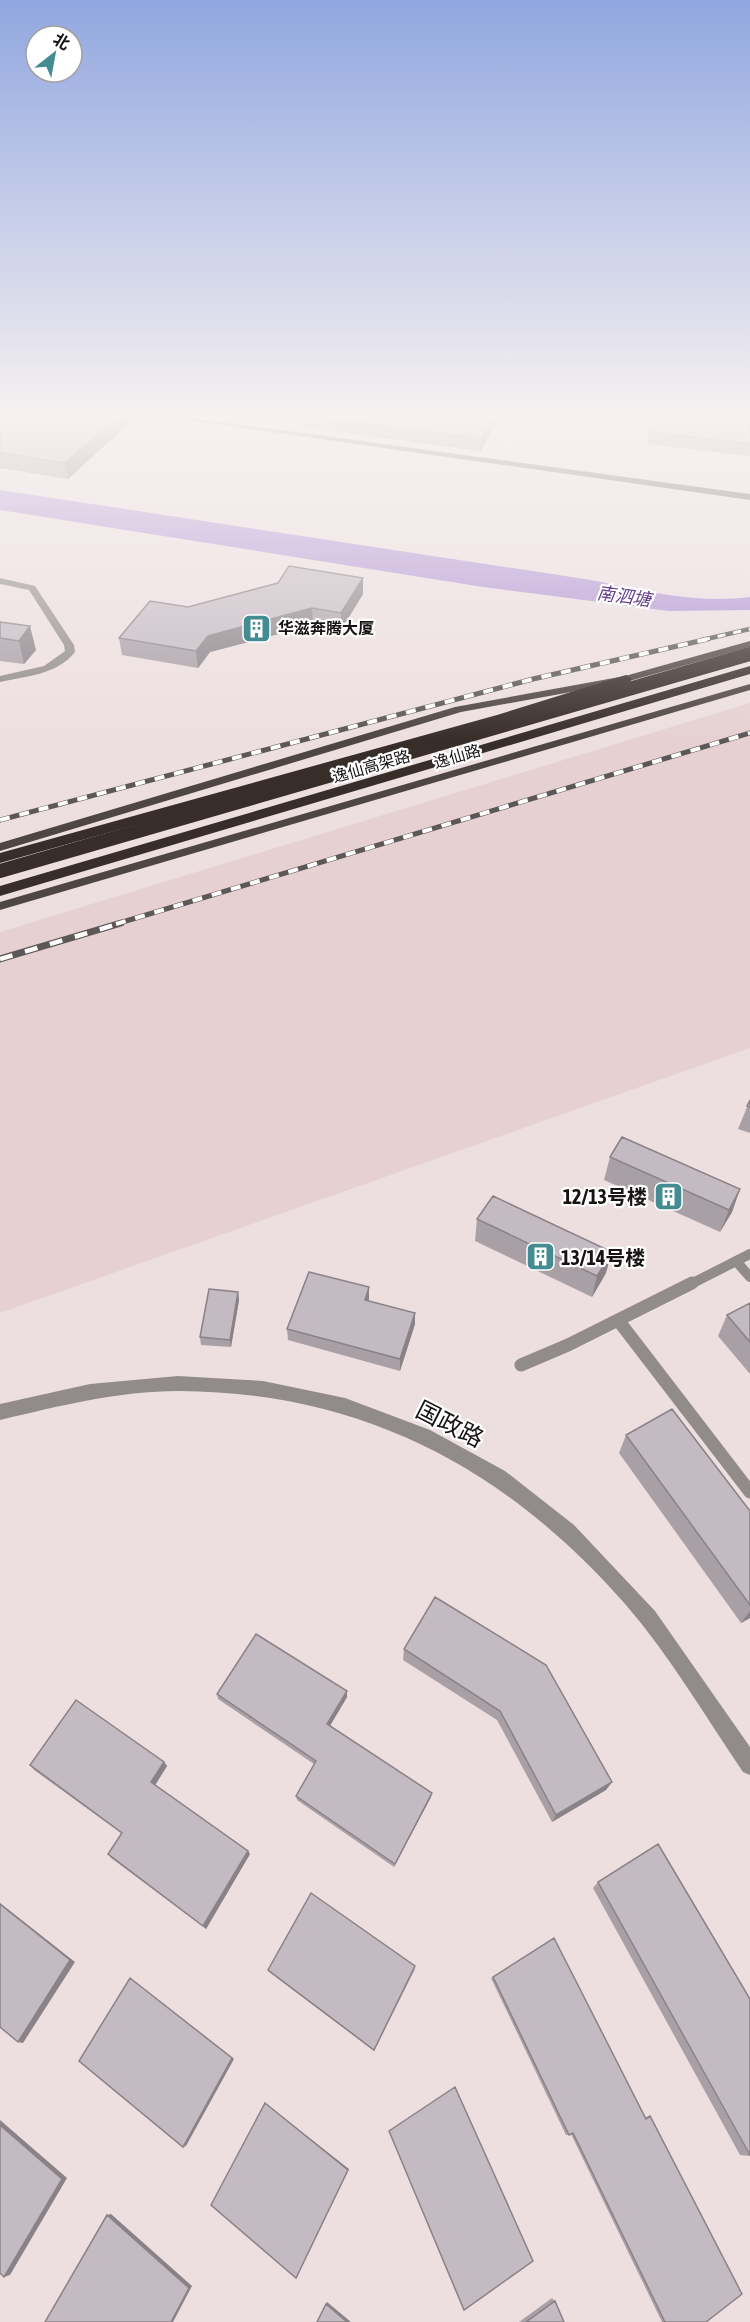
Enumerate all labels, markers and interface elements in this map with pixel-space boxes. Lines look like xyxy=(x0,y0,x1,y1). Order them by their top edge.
north arrow xyxy=(24,24,84,84)
text: 北 xyxy=(50,29,73,53)
water label: 南泗塘 xyxy=(596,582,655,611)
building icon: 华滋奔腾大厦 xyxy=(241,612,273,644)
place label: 华滋奔腾大厦 xyxy=(278,619,374,637)
street label: 逸仙路 xyxy=(431,741,483,771)
street label: 逸仙高架路 xyxy=(330,746,412,786)
building icon: 12/13号楼 xyxy=(652,1180,684,1212)
place label: 12/13号楼 xyxy=(563,1185,647,1208)
building icon: 13/14号楼 xyxy=(524,1241,556,1273)
place label: 13/14号楼 xyxy=(561,1246,645,1269)
street label: 国政路 xyxy=(412,1396,488,1452)

